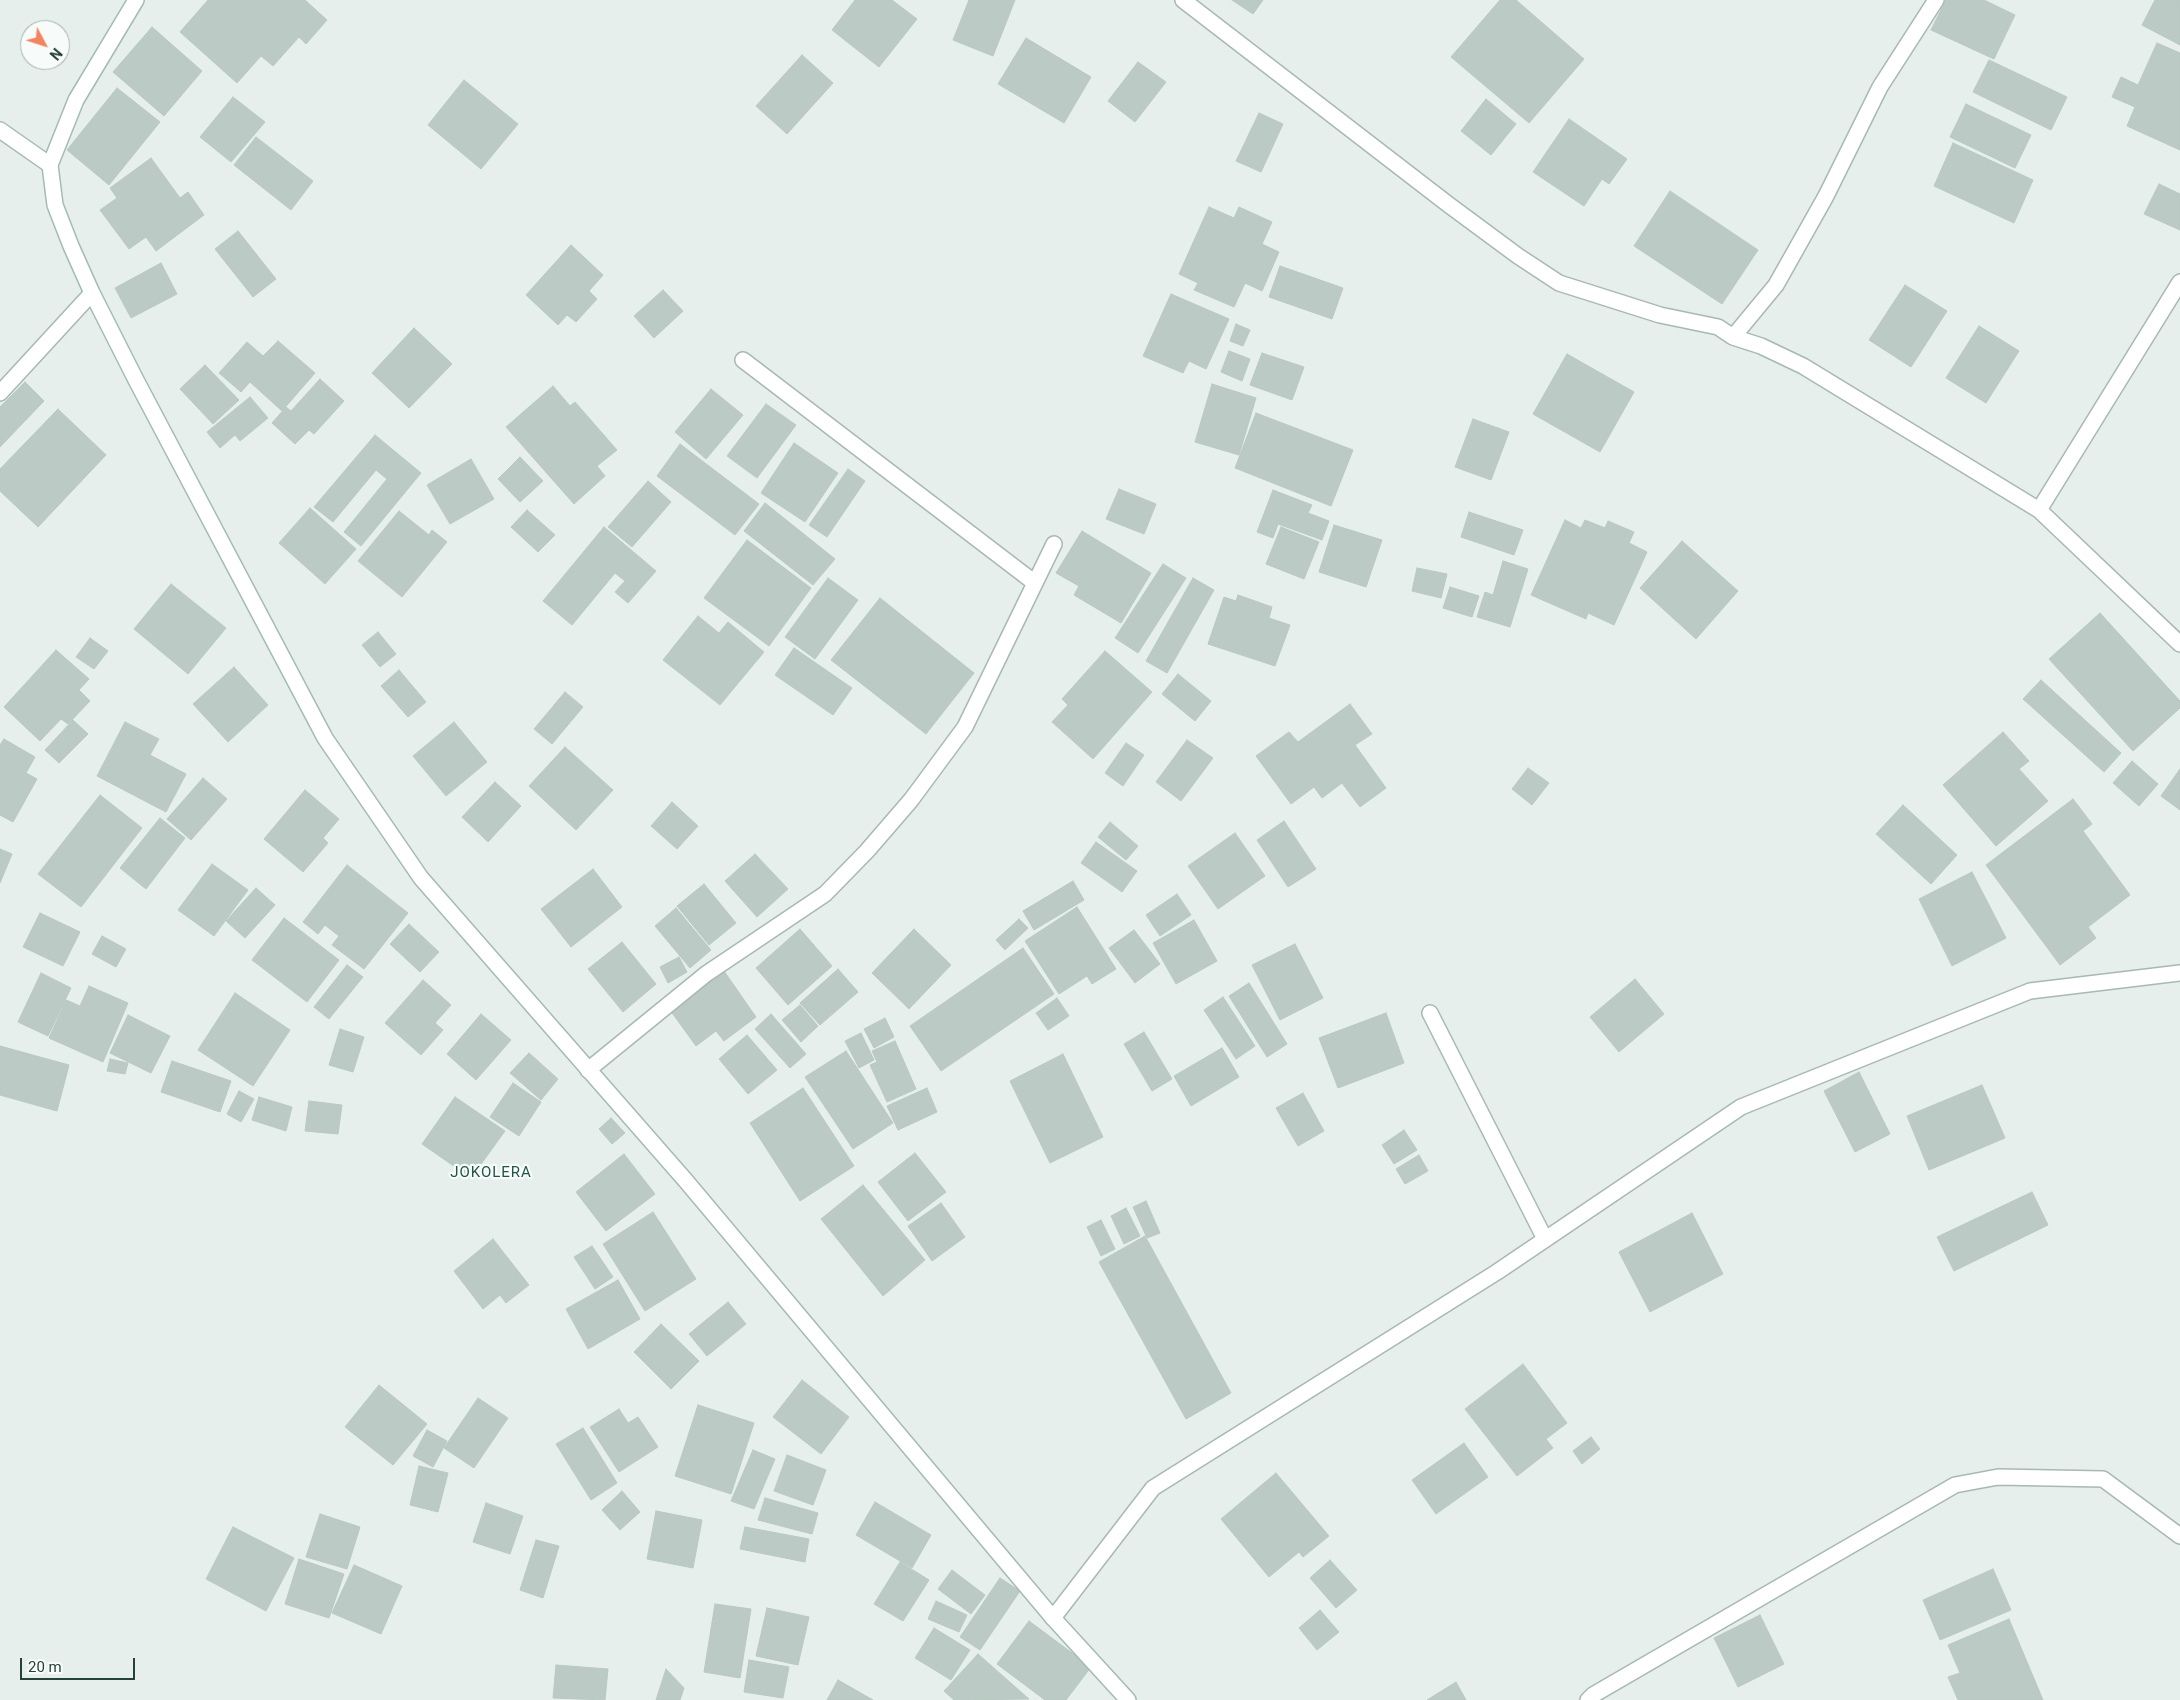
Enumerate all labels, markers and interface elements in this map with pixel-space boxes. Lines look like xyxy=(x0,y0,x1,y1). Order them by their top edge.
north arrow xyxy=(20,20,70,70)
text: N xyxy=(46,45,65,63)
district label: JOKOLERA xyxy=(449,1164,533,1182)
scale bar xyxy=(22,1648,138,1680)
text: 20 m xyxy=(28,1658,62,1676)

